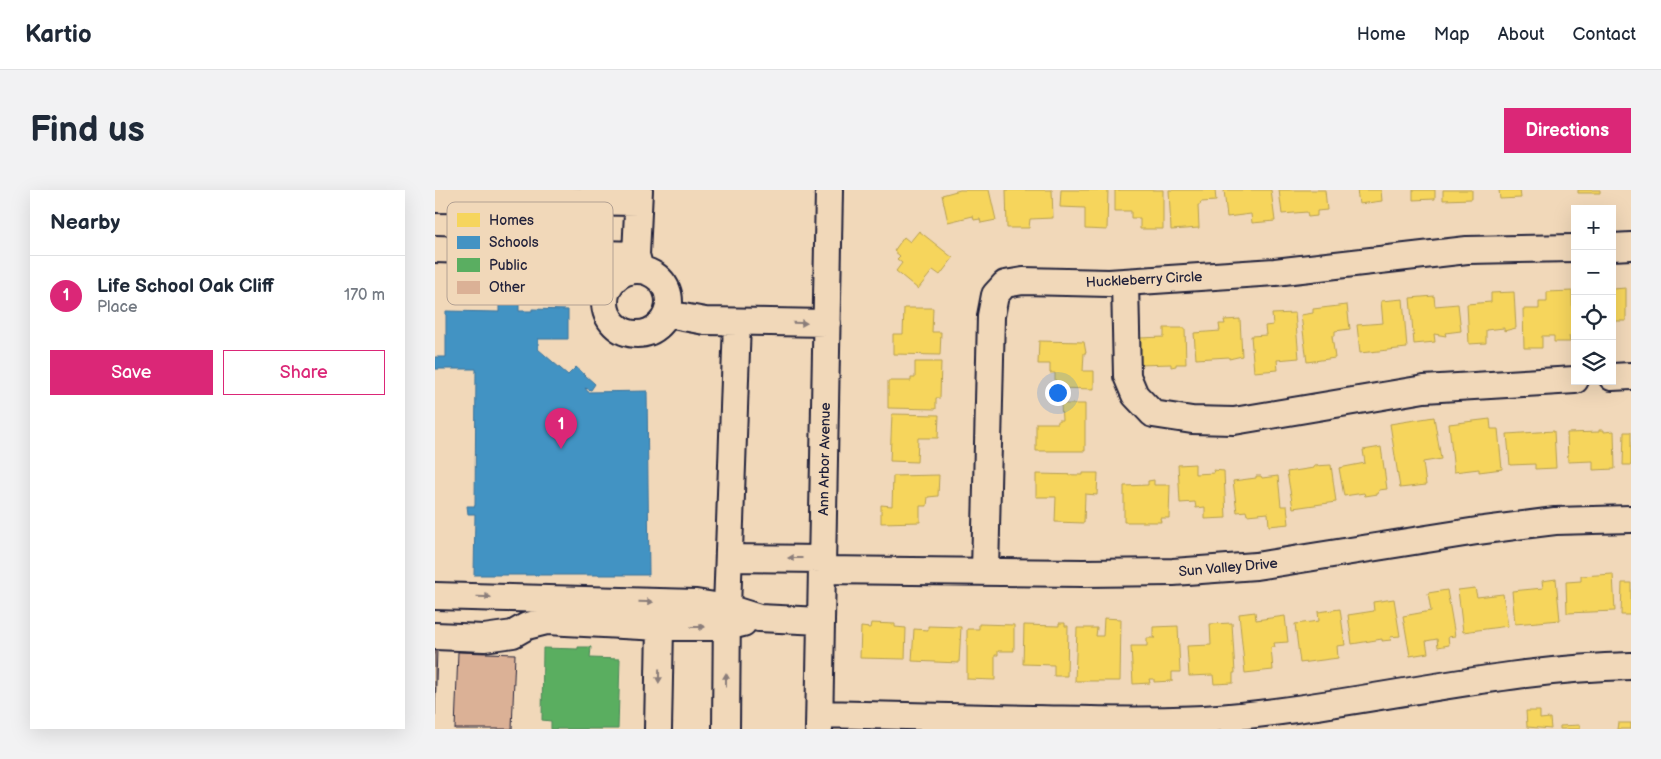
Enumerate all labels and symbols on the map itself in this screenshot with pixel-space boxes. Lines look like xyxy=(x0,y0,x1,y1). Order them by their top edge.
legend xyxy=(447,202,613,305)
text: Homes xyxy=(489,212,534,229)
text: Schools xyxy=(489,234,539,251)
text: Public xyxy=(489,257,527,274)
street label: Huckleberry Circle xyxy=(1085,268,1203,291)
text: Other xyxy=(489,279,526,296)
one-way arrow xyxy=(792,319,808,327)
your location xyxy=(1045,380,1071,406)
street label: Ann Arbor Avenue xyxy=(815,402,834,516)
pin: 1 xyxy=(545,408,577,449)
one-way arrow xyxy=(786,554,802,562)
street label: Sun Valley Drive xyxy=(1178,555,1278,580)
one-way arrow xyxy=(476,594,492,602)
one-way arrow xyxy=(638,598,654,606)
one-way arrow xyxy=(691,623,707,631)
one-way arrow xyxy=(655,668,663,684)
one-way arrow xyxy=(722,672,730,688)

